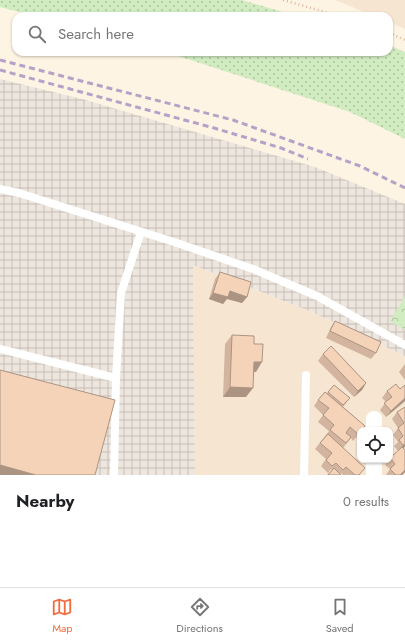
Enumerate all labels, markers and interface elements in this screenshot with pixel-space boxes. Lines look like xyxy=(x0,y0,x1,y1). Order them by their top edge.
search box xyxy=(12,12,393,56)
icon: search xyxy=(26,23,48,45)
text: Search here xyxy=(58,23,134,45)
map controls xyxy=(357,427,393,463)
button: locate xyxy=(357,427,393,463)
text: Nearby xyxy=(16,489,74,513)
text: 0 results xyxy=(343,492,389,511)
tab: Map xyxy=(51,596,73,636)
tab: Directions xyxy=(176,596,223,636)
tab: Saved xyxy=(326,596,354,636)

